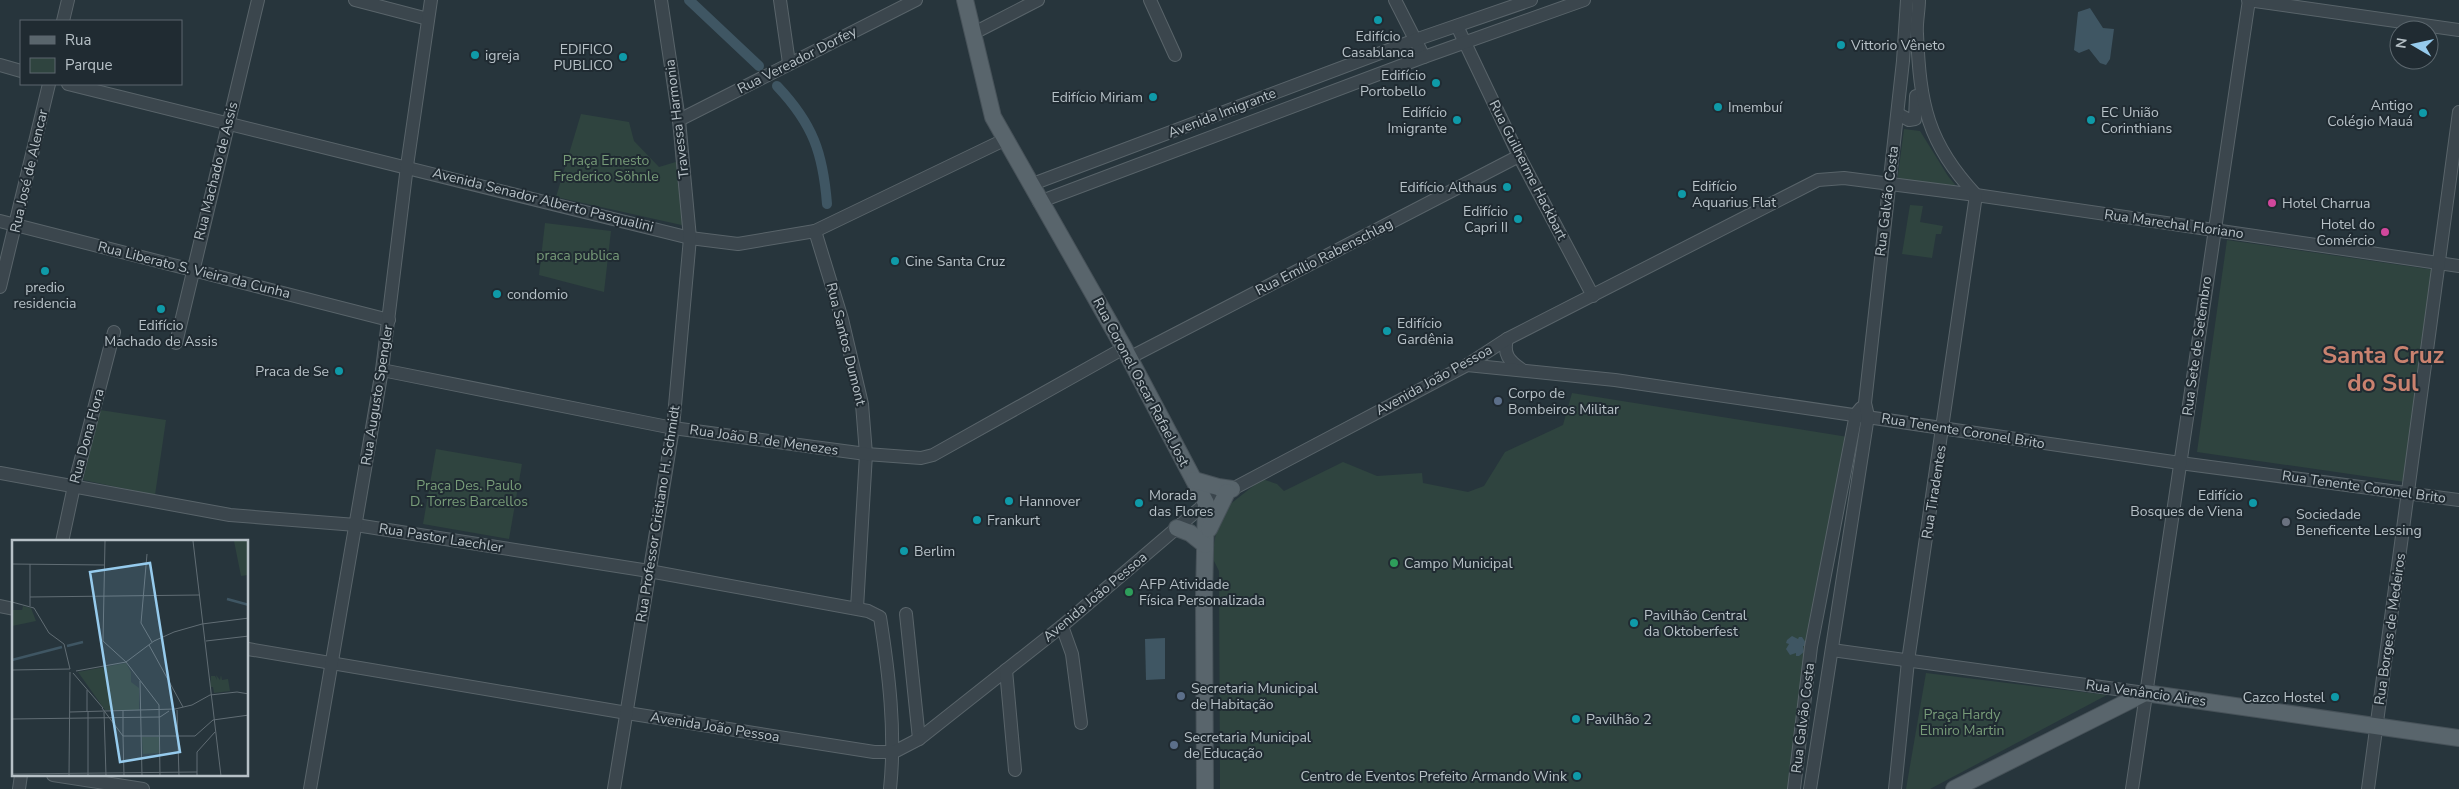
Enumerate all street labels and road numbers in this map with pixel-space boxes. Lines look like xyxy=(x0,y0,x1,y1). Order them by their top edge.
street label: Rua Vereador Dorfey xyxy=(734,21,861,98)
street label: Travessa Harmonia xyxy=(660,58,694,180)
street label: Avenida Imigrante xyxy=(1165,84,1279,142)
street label: Rua Guilherme Hackbart xyxy=(1484,97,1572,243)
street label: Rua Machado de Assis xyxy=(190,100,242,242)
street label: Rua José de Alencar xyxy=(6,107,52,235)
street label: Rua Galvão Costa xyxy=(1871,145,1903,257)
street label: Avenida Senador Alberto Pasqualini xyxy=(431,163,655,237)
street label: Rua Marechal Floriano xyxy=(2103,205,2245,243)
street label: Rua Emílio Rabenschlag xyxy=(1252,214,1396,300)
street label: Rua Liberato S. Vieira da Cunha xyxy=(96,237,292,303)
street label: Rua Sete de Setembro xyxy=(2178,275,2216,417)
street label: Rua Santos Dumont xyxy=(822,281,870,408)
street label: Rua Coronel Oscar Rafael Jost xyxy=(1088,294,1194,470)
street label: Rua Augusto Spengler xyxy=(356,323,398,467)
street label: Avenida João Pessoa xyxy=(1372,340,1496,420)
street label: Rua Dona Flora xyxy=(65,387,109,485)
street label: Rua Professor Cristiano H. Schmidt xyxy=(631,404,685,624)
street label: Rua Tenente Coronel Brito xyxy=(1880,409,2046,453)
street label: Rua João B. de Menezes xyxy=(688,420,840,460)
street label: Rua Tiradentes xyxy=(1917,443,1951,540)
street label: Rua Tenente Coronel Brito xyxy=(2281,466,2447,508)
street label: Rua Pastor Laechler xyxy=(378,519,504,557)
street label: Avenida João Pessoa xyxy=(1039,548,1151,646)
street label: Rua Borges de Medeiros xyxy=(2370,552,2410,706)
street label: Rua Galvão Costa xyxy=(1787,662,1819,774)
street label: Rua Venâncio Aires xyxy=(2085,675,2208,711)
street label: Avenida João Pessoa xyxy=(649,707,781,747)

